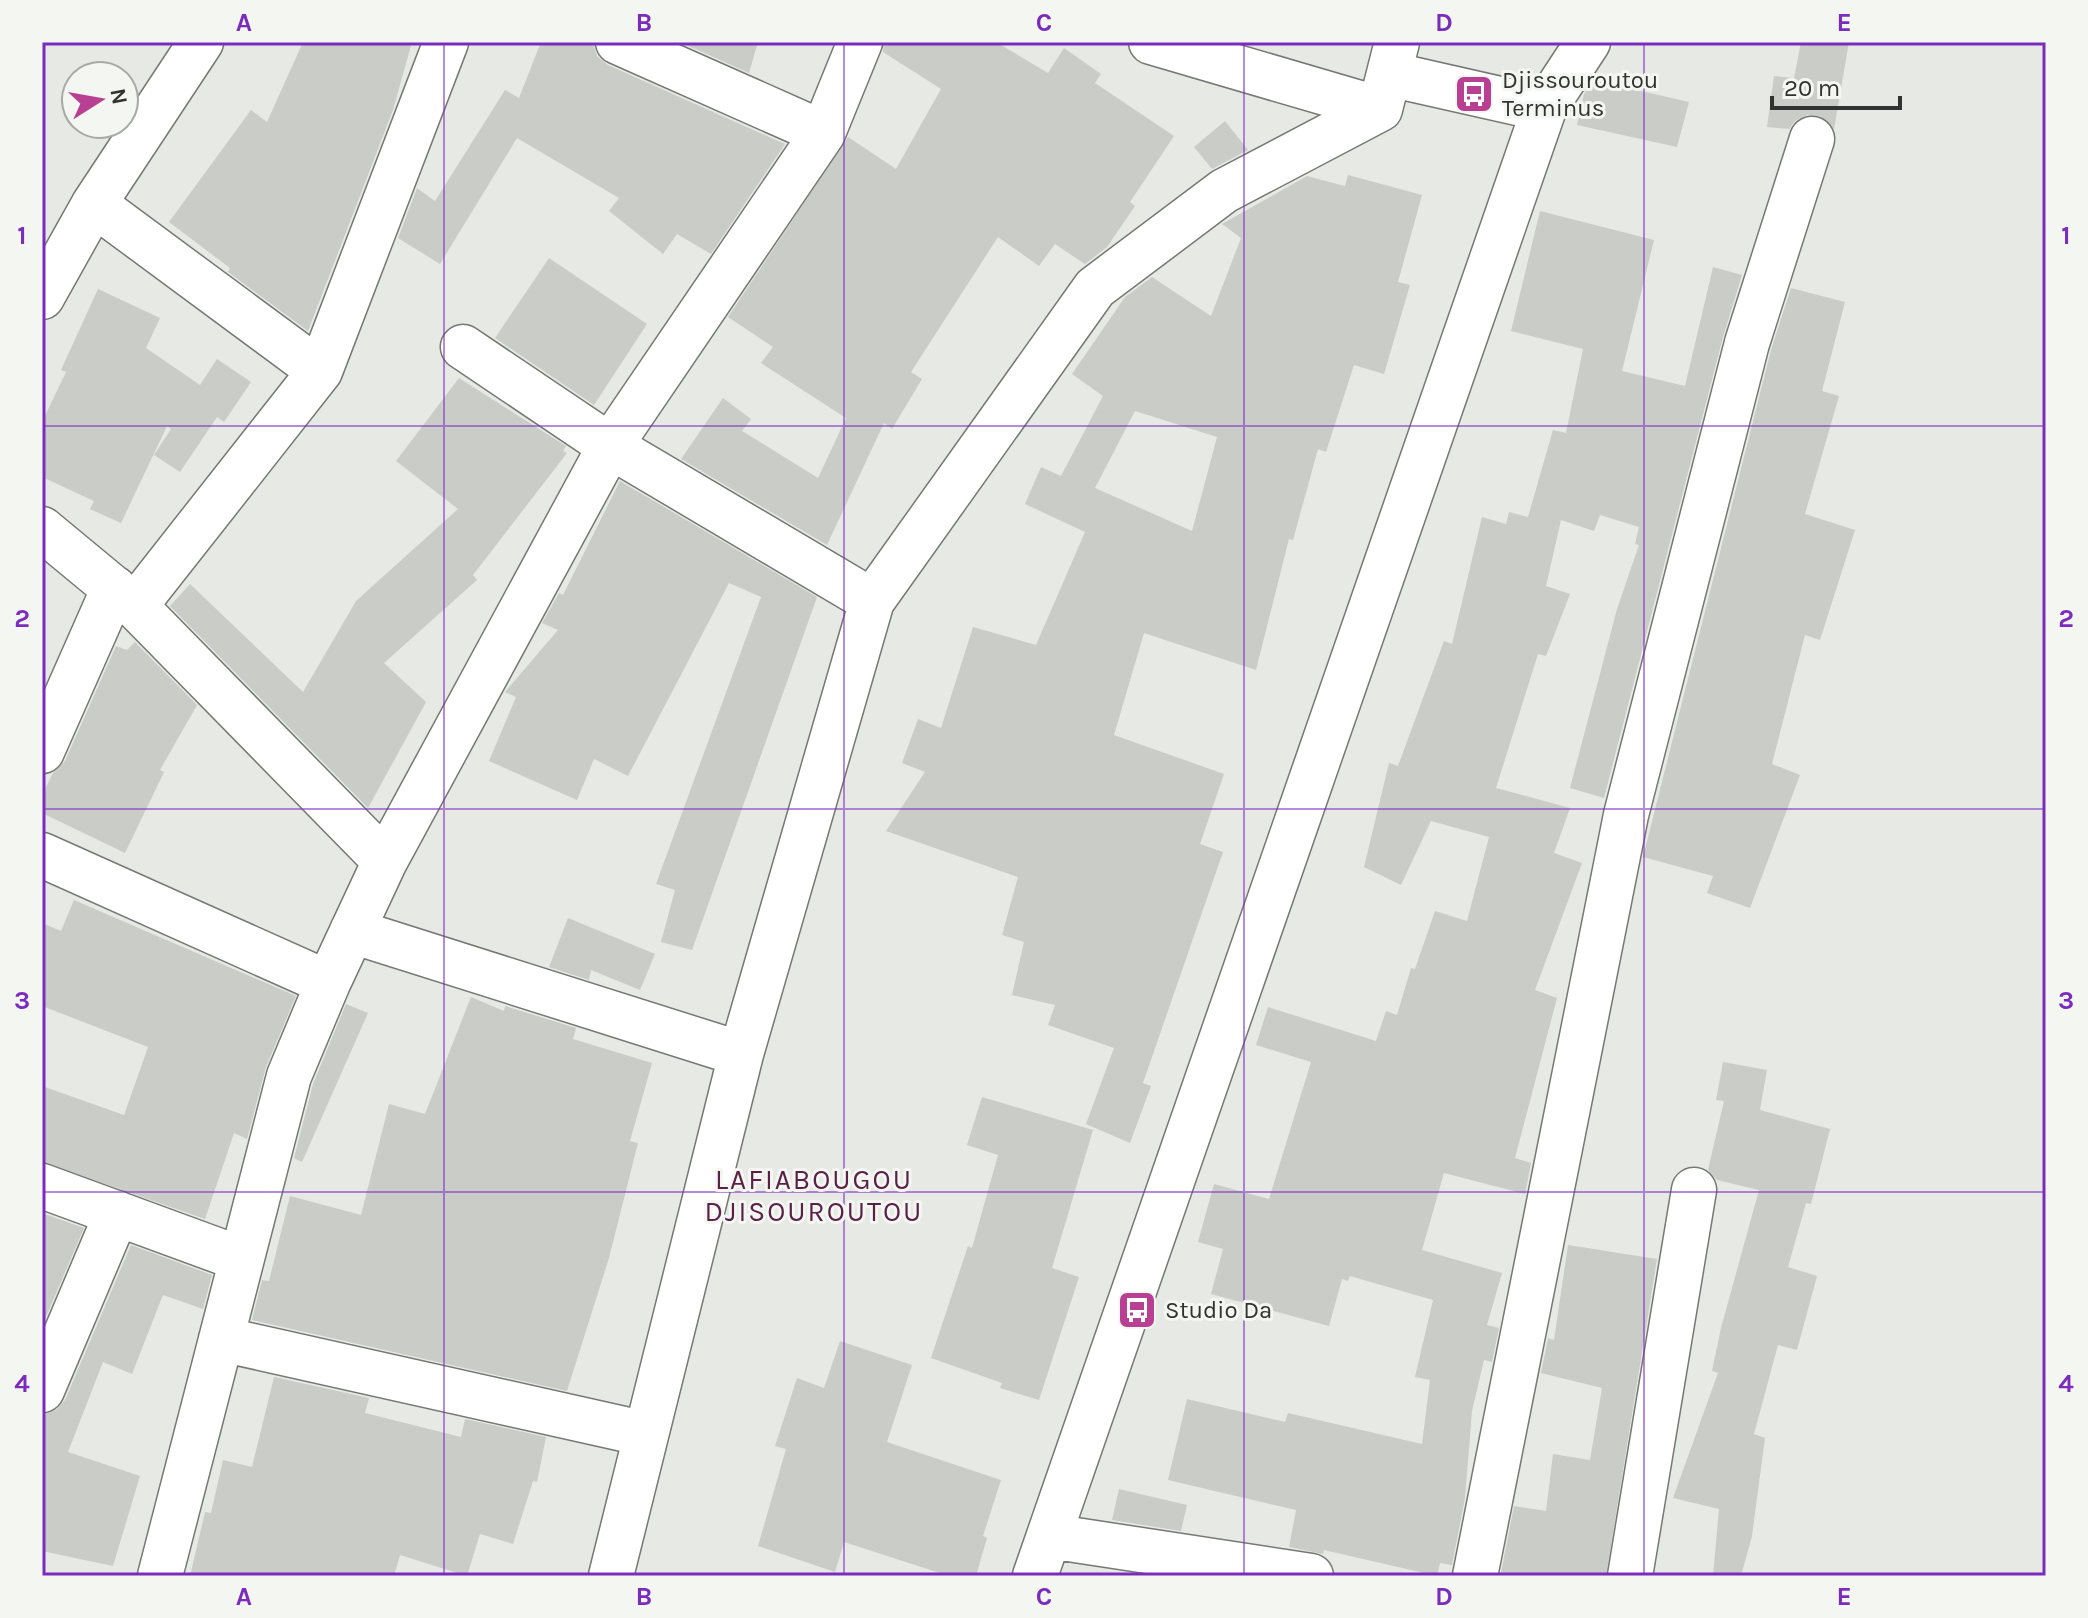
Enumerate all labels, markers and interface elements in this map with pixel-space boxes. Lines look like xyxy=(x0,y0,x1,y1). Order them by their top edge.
text: A xyxy=(236,7,252,38)
text: B xyxy=(636,7,652,38)
text: C xyxy=(1036,7,1052,38)
text: D xyxy=(1435,7,1453,38)
text: E xyxy=(1836,7,1852,38)
north arrow xyxy=(60,60,140,140)
scale bar xyxy=(1772,60,1900,110)
place label: Djissouroutou Terminus xyxy=(1502,66,1658,122)
bus stop icon: Djissouroutou Terminus xyxy=(1453,73,1495,115)
text: 20 m xyxy=(1784,74,1840,102)
text: N xyxy=(104,86,133,107)
text: 1 xyxy=(17,220,27,251)
text: 1 xyxy=(2061,220,2071,251)
text: 2 xyxy=(14,603,30,634)
text: 2 xyxy=(2058,603,2074,634)
text: 3 xyxy=(14,985,30,1016)
text: 3 xyxy=(2058,985,2074,1016)
district label: LAFIABOUGOU DJISOUROUTOU xyxy=(705,1163,923,1228)
bus stop icon: Studio Da xyxy=(1116,1289,1158,1331)
place label: Studio Da xyxy=(1165,1296,1272,1324)
text: 4 xyxy=(14,1368,30,1399)
text: 4 xyxy=(2058,1368,2074,1399)
text: A xyxy=(236,1581,252,1612)
text: B xyxy=(636,1581,652,1612)
text: C xyxy=(1036,1581,1052,1612)
text: D xyxy=(1435,1581,1453,1612)
text: E xyxy=(1836,1581,1852,1612)

